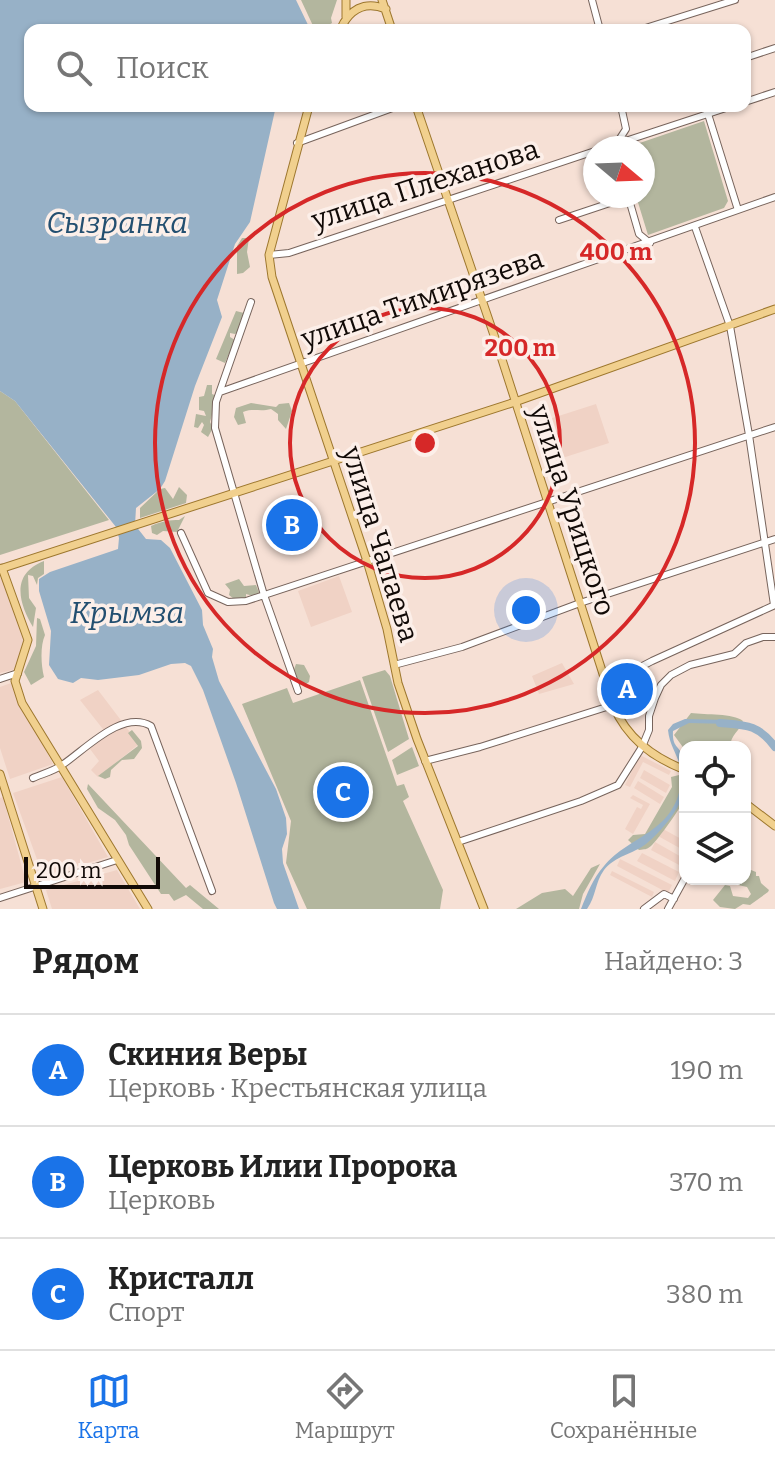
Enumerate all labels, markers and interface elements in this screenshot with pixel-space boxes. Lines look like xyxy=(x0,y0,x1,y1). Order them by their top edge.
search box xyxy=(24,24,751,112)
icon: search xyxy=(52,46,96,90)
text: Поиск xyxy=(116,50,209,86)
street label: улица Плеханова xyxy=(306,132,543,237)
north arrow xyxy=(583,136,655,208)
water label: Сызранка xyxy=(46,205,188,241)
text: 400 m xyxy=(580,238,652,266)
street label: улица Тимирязева xyxy=(296,242,548,356)
text: 200 m xyxy=(484,334,556,362)
street label: улица Урицкого xyxy=(523,400,622,620)
centre of rings xyxy=(411,429,439,457)
street label: улица Чапаева xyxy=(335,441,426,646)
pin: B xyxy=(266,495,318,555)
your location xyxy=(506,590,546,630)
water label: Крымза xyxy=(70,595,184,631)
pin: A xyxy=(601,659,653,719)
map controls xyxy=(679,741,751,885)
button: locate xyxy=(679,741,751,813)
pin: C xyxy=(317,762,369,822)
button: layers xyxy=(679,813,751,885)
scale bar xyxy=(24,853,160,889)
text: 200 m xyxy=(36,857,102,884)
text: Рядом xyxy=(32,941,139,982)
text: Найдено: 3 xyxy=(604,946,743,977)
text: Скиния Веры xyxy=(108,1037,307,1073)
text: A xyxy=(49,1055,67,1086)
text: 190 m xyxy=(671,1055,743,1086)
text: Церковь · Крестьянская улица xyxy=(108,1073,487,1104)
text: Церковь Илии Пророка xyxy=(108,1149,457,1185)
text: B xyxy=(50,1167,66,1198)
text: 370 m xyxy=(669,1167,743,1198)
text: Церковь xyxy=(108,1185,215,1216)
text: Кристалл xyxy=(108,1261,254,1297)
text: C xyxy=(50,1279,66,1310)
text: 380 m xyxy=(666,1279,743,1310)
text: Спорт xyxy=(108,1297,184,1328)
tab: Карта xyxy=(78,1369,140,1444)
tab: Маршрут xyxy=(295,1369,394,1444)
tab: Сохранённые xyxy=(550,1369,697,1444)

